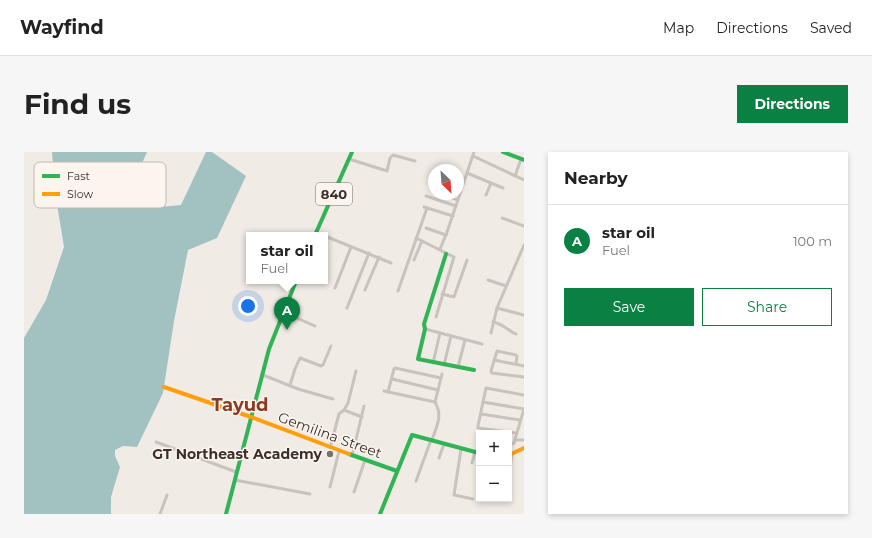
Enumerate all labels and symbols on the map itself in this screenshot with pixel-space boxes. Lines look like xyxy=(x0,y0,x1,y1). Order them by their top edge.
legend xyxy=(34,162,166,208)
north arrow xyxy=(428,164,464,200)
text: Fast xyxy=(67,169,91,183)
road number: 840 xyxy=(316,183,352,205)
text: Slow xyxy=(67,187,93,201)
your location xyxy=(238,296,258,316)
pin: A xyxy=(274,297,300,330)
district label: Tayud xyxy=(211,394,269,416)
street label: Gemilina Street xyxy=(276,408,385,462)
place label: GT Northeast Academy xyxy=(152,445,323,463)
marker: GT Northeast Academy xyxy=(325,449,335,459)

